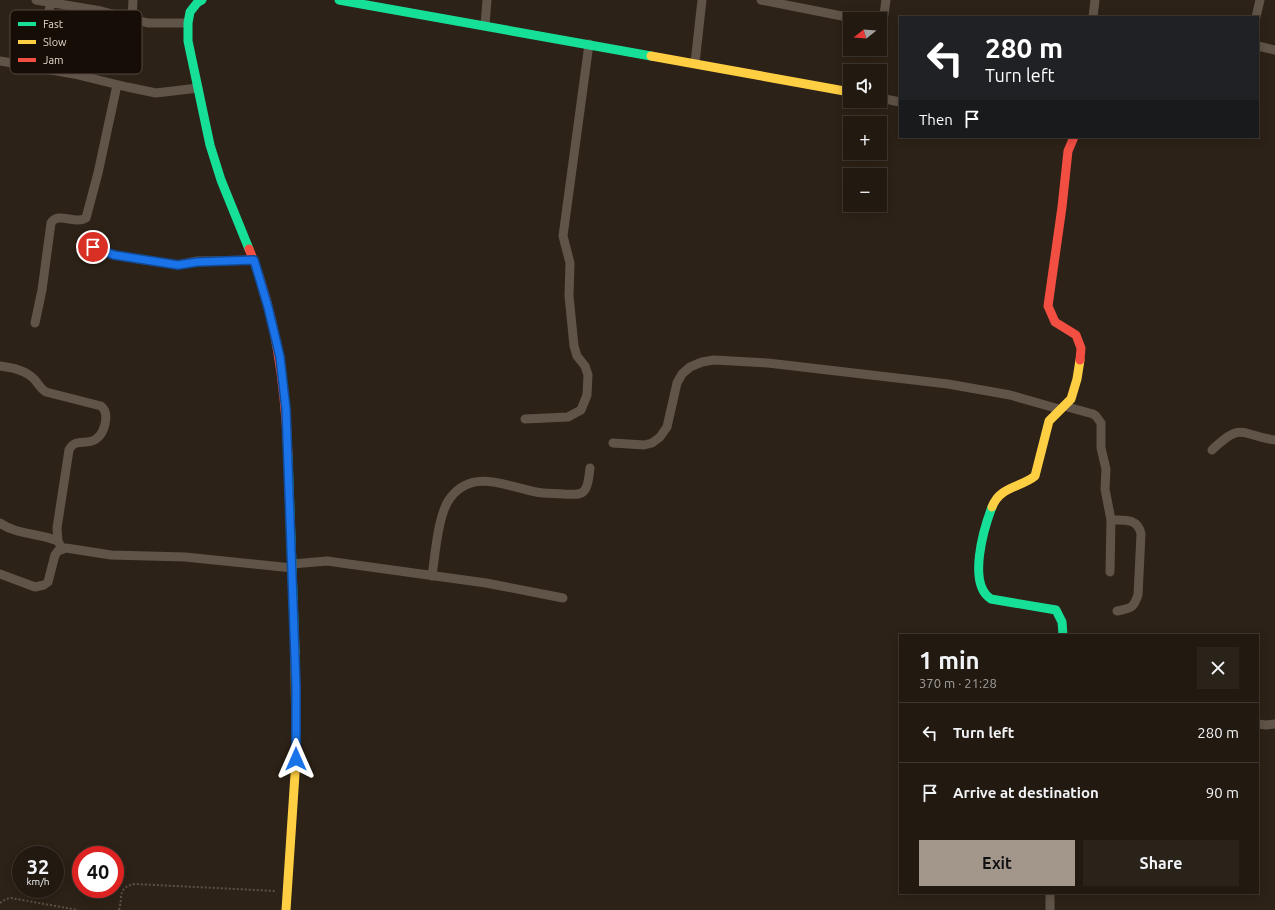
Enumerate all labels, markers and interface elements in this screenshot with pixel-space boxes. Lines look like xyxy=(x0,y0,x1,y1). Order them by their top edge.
legend xyxy=(10,10,142,74)
north arrow xyxy=(843,12,887,56)
map controls xyxy=(843,12,887,212)
text: Fast xyxy=(43,18,64,30)
icon: left xyxy=(919,32,971,84)
text: 280 m xyxy=(985,32,1063,63)
text: Slow xyxy=(43,36,67,48)
text: Jam xyxy=(43,54,64,66)
button: sound xyxy=(843,64,887,108)
text: Turn left xyxy=(985,65,1055,85)
icon: arrive xyxy=(961,108,983,130)
text: Then xyxy=(919,111,953,128)
button: + xyxy=(843,116,887,160)
button: − xyxy=(843,168,887,212)
pin xyxy=(76,230,110,264)
icon: arrive xyxy=(82,236,104,258)
text: 1 min xyxy=(919,647,980,674)
button: close xyxy=(1197,647,1239,689)
text: 370 m · 21:28 xyxy=(919,676,997,690)
icon: left xyxy=(919,722,941,744)
text: Turn left xyxy=(953,724,1014,741)
text: 280 m xyxy=(1197,724,1239,741)
position arrow xyxy=(275,738,317,780)
icon: arrive xyxy=(919,782,941,804)
text: Arrive at destination xyxy=(953,784,1099,801)
text: 90 m xyxy=(1206,784,1239,801)
button: Exit xyxy=(919,840,1075,886)
button: Share xyxy=(1083,840,1239,886)
speed limit sign: 40 xyxy=(72,846,124,898)
text: 32 xyxy=(27,855,49,878)
text: km/h xyxy=(26,876,50,887)

